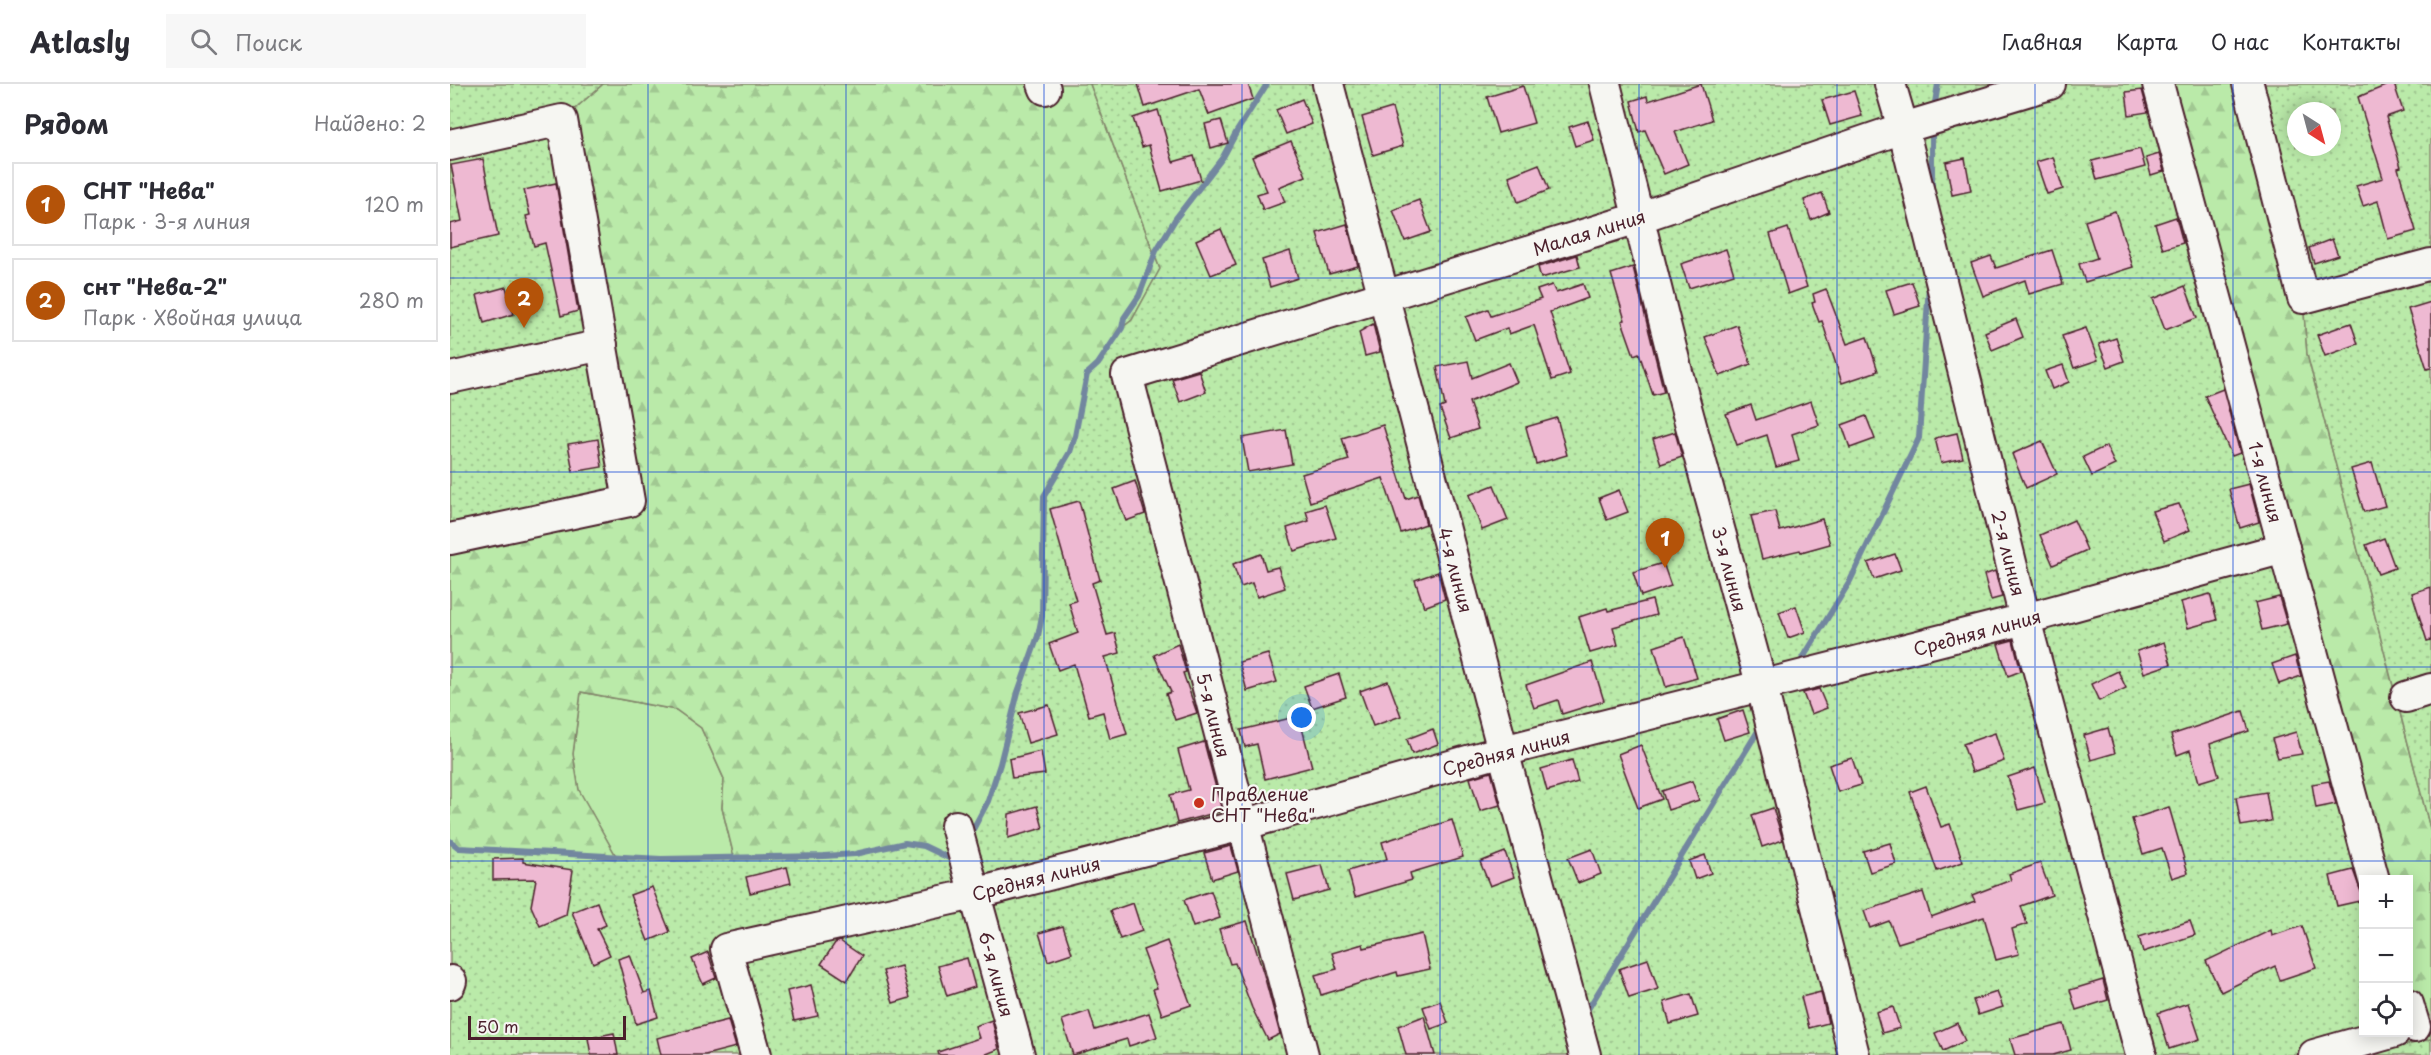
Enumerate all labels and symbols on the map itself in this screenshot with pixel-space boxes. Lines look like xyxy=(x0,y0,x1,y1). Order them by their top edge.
north arrow xyxy=(2287,102,2341,156)
street label: Малая линия xyxy=(1529,202,1649,262)
pin: 2 xyxy=(504,278,544,328)
street label: 1-я линия xyxy=(2242,438,2290,526)
street label: 2-я линия xyxy=(1985,507,2033,599)
pin: 1 xyxy=(1646,518,1684,568)
street label: 3-я линия xyxy=(1706,523,1754,615)
street label: 4-я линия xyxy=(1432,524,1480,616)
street label: Средняя линия xyxy=(1910,602,2044,662)
street label: 5-я линия xyxy=(1190,670,1238,760)
your location xyxy=(1287,703,1316,732)
street label: Средняя линия xyxy=(1439,722,1573,782)
place label: Правление СНТ "Нева" xyxy=(1211,780,1315,828)
marker: Правление СНТ "Нева" xyxy=(1192,796,1206,810)
street label: Средняя линия xyxy=(969,849,1103,907)
street label: 6-я линия xyxy=(973,928,1021,1020)
scale bar xyxy=(468,1013,626,1040)

